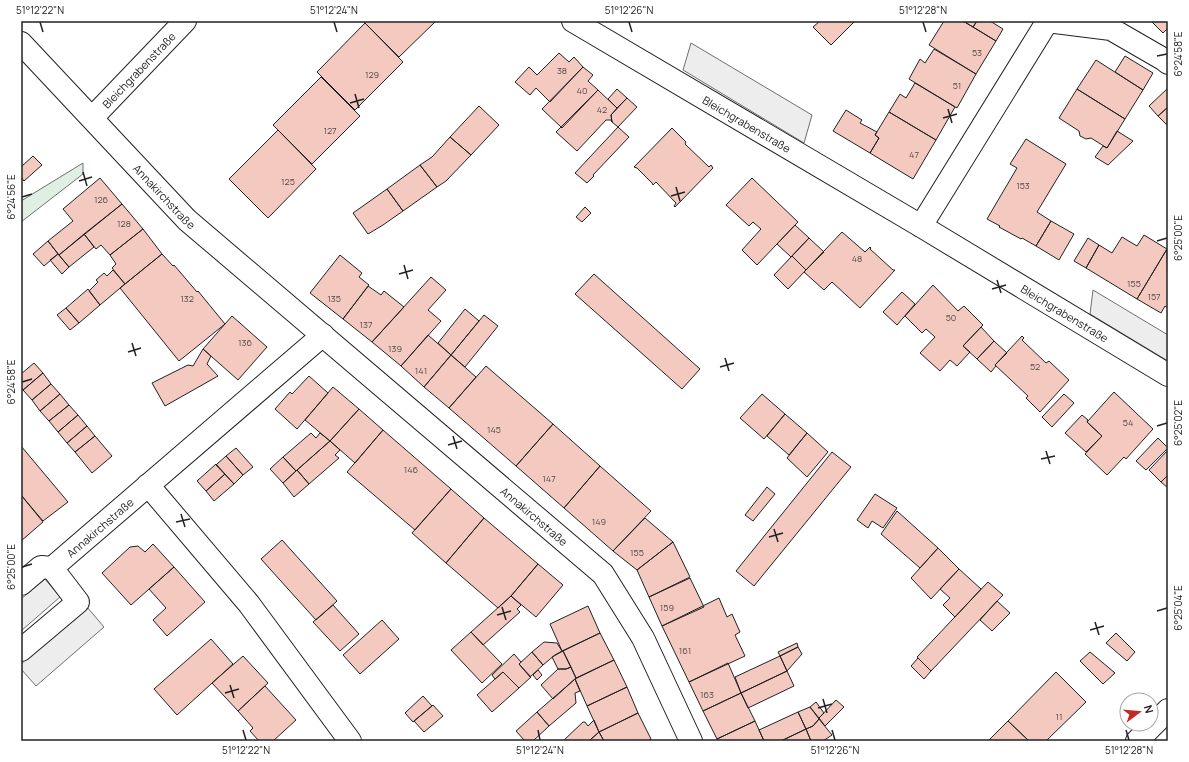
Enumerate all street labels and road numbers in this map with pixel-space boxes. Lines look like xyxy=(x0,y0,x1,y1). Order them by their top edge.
street label: Bleichgrabenstraße xyxy=(98,28,179,111)
street label: Bleichgrabenstraße xyxy=(700,92,794,156)
street label: Annakirchstraße xyxy=(131,160,199,232)
street label: Bleichgrabenstraße xyxy=(1018,281,1112,345)
street label: Annakirchstraße xyxy=(498,483,572,549)
street label: Annakirchstraße xyxy=(63,494,137,560)

